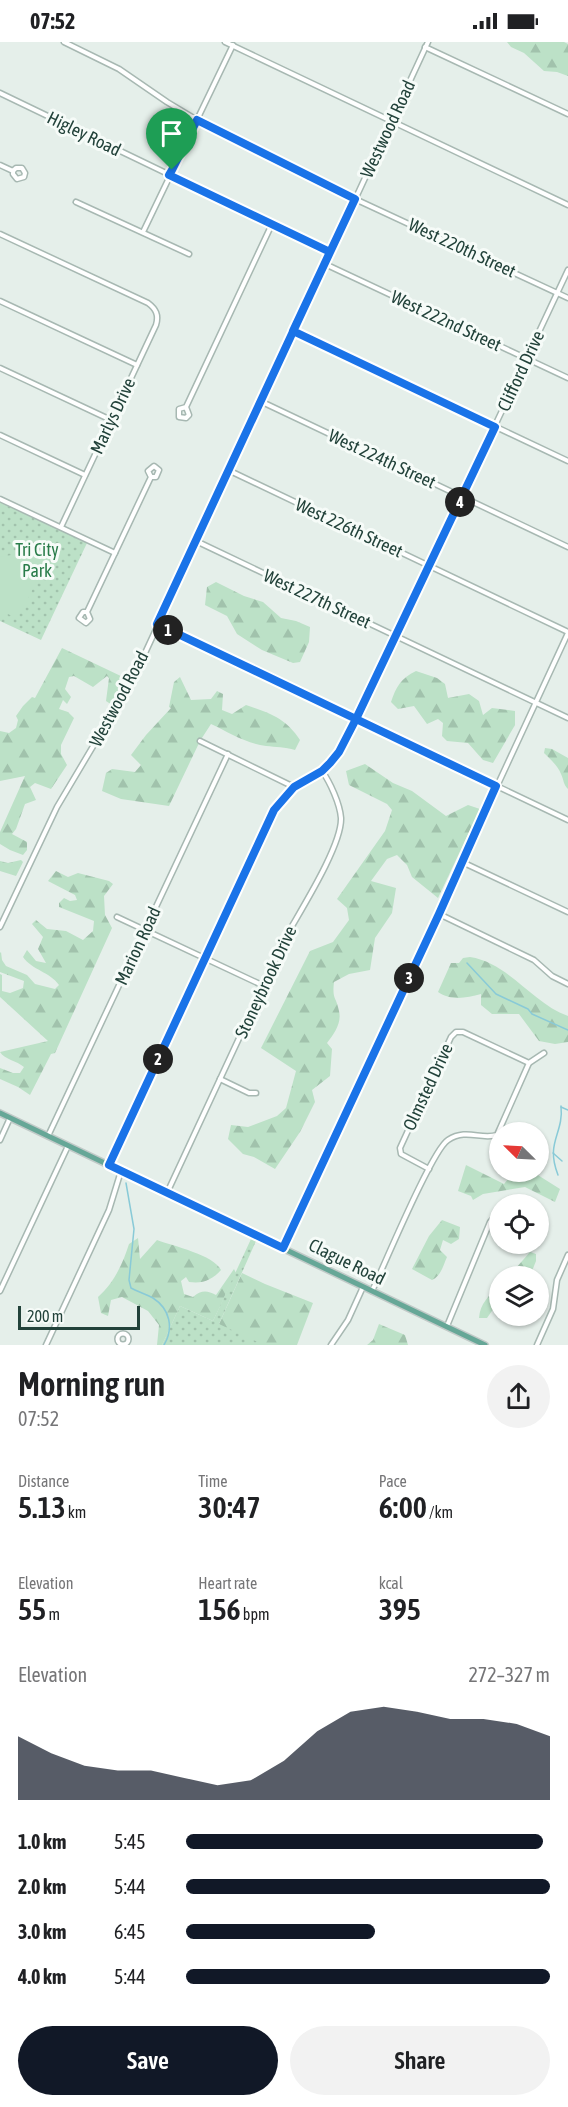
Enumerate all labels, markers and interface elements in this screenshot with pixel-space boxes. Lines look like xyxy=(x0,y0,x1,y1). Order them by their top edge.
text: 07:52 xyxy=(30,8,75,34)
street label: Westwood Road xyxy=(356,77,419,181)
street label: Higley Road xyxy=(44,107,124,160)
pin xyxy=(146,108,197,170)
icon: arrive xyxy=(155,117,188,150)
street label: West 220th Street xyxy=(405,214,519,282)
street label: West 222nd Street xyxy=(388,286,505,355)
street label: Clifford Drive xyxy=(493,327,548,414)
street label: Marlys Drive xyxy=(86,374,139,457)
street label: West 224th Street xyxy=(325,425,439,493)
pin: 4 xyxy=(445,487,475,517)
text: 4 xyxy=(456,493,464,511)
street label: West 226th Street xyxy=(292,494,406,562)
park label: Tri City Park xyxy=(15,539,59,581)
street label: West 227th Street xyxy=(260,565,374,633)
pin: 1 xyxy=(153,615,183,645)
text: 1 xyxy=(164,621,172,639)
street label: Westwood Road xyxy=(85,647,152,750)
street label: Marion Road xyxy=(110,903,165,988)
street label: Stoneybrook Drive xyxy=(230,922,301,1041)
pin: 3 xyxy=(394,963,424,993)
text: 3 xyxy=(405,969,413,987)
street label: Olmsted Drive xyxy=(398,1040,457,1134)
pin: 2 xyxy=(143,1044,173,1074)
text: 2 xyxy=(154,1050,162,1068)
north arrow xyxy=(489,1122,549,1182)
map controls xyxy=(489,1122,549,1326)
button: locate xyxy=(489,1194,549,1254)
street label: Clague Road xyxy=(305,1234,389,1289)
button: layers xyxy=(489,1266,549,1326)
scale bar xyxy=(18,1303,140,1330)
text: 200 m xyxy=(27,1307,63,1325)
text: Morning run xyxy=(18,1365,165,1403)
button: share xyxy=(487,1365,550,1428)
text: 07:52 xyxy=(18,1407,59,1430)
text: Distance xyxy=(18,1472,69,1490)
text: Time xyxy=(198,1472,228,1490)
text: Pace xyxy=(379,1472,407,1490)
text: 5.13 xyxy=(18,1490,66,1524)
text: 30:47 xyxy=(198,1490,261,1524)
text: 6:00 xyxy=(379,1490,427,1524)
text: km xyxy=(66,1503,86,1521)
text: /km xyxy=(427,1503,453,1521)
text: Elevation xyxy=(18,1574,73,1592)
text: Heart rate xyxy=(198,1574,257,1592)
text: kcal xyxy=(379,1574,403,1592)
text: 55 xyxy=(18,1592,46,1626)
text: 156 xyxy=(198,1592,241,1626)
text: 395 xyxy=(379,1592,421,1626)
text: m xyxy=(46,1605,60,1623)
text: bpm xyxy=(241,1605,270,1623)
text: Elevation xyxy=(18,1663,87,1686)
text: 272–327 m xyxy=(468,1663,550,1686)
text: 1.0 km xyxy=(18,1830,66,1853)
text: 5:45 xyxy=(114,1830,146,1853)
text: 2.0 km xyxy=(18,1875,66,1898)
text: 5:44 xyxy=(114,1875,146,1898)
text: 3.0 km xyxy=(18,1920,66,1943)
text: 6:45 xyxy=(114,1920,146,1943)
text: 4.0 km xyxy=(18,1965,66,1988)
text: 5:44 xyxy=(114,1965,146,1988)
button: Save xyxy=(18,2026,278,2095)
button: Share xyxy=(290,2026,550,2095)

